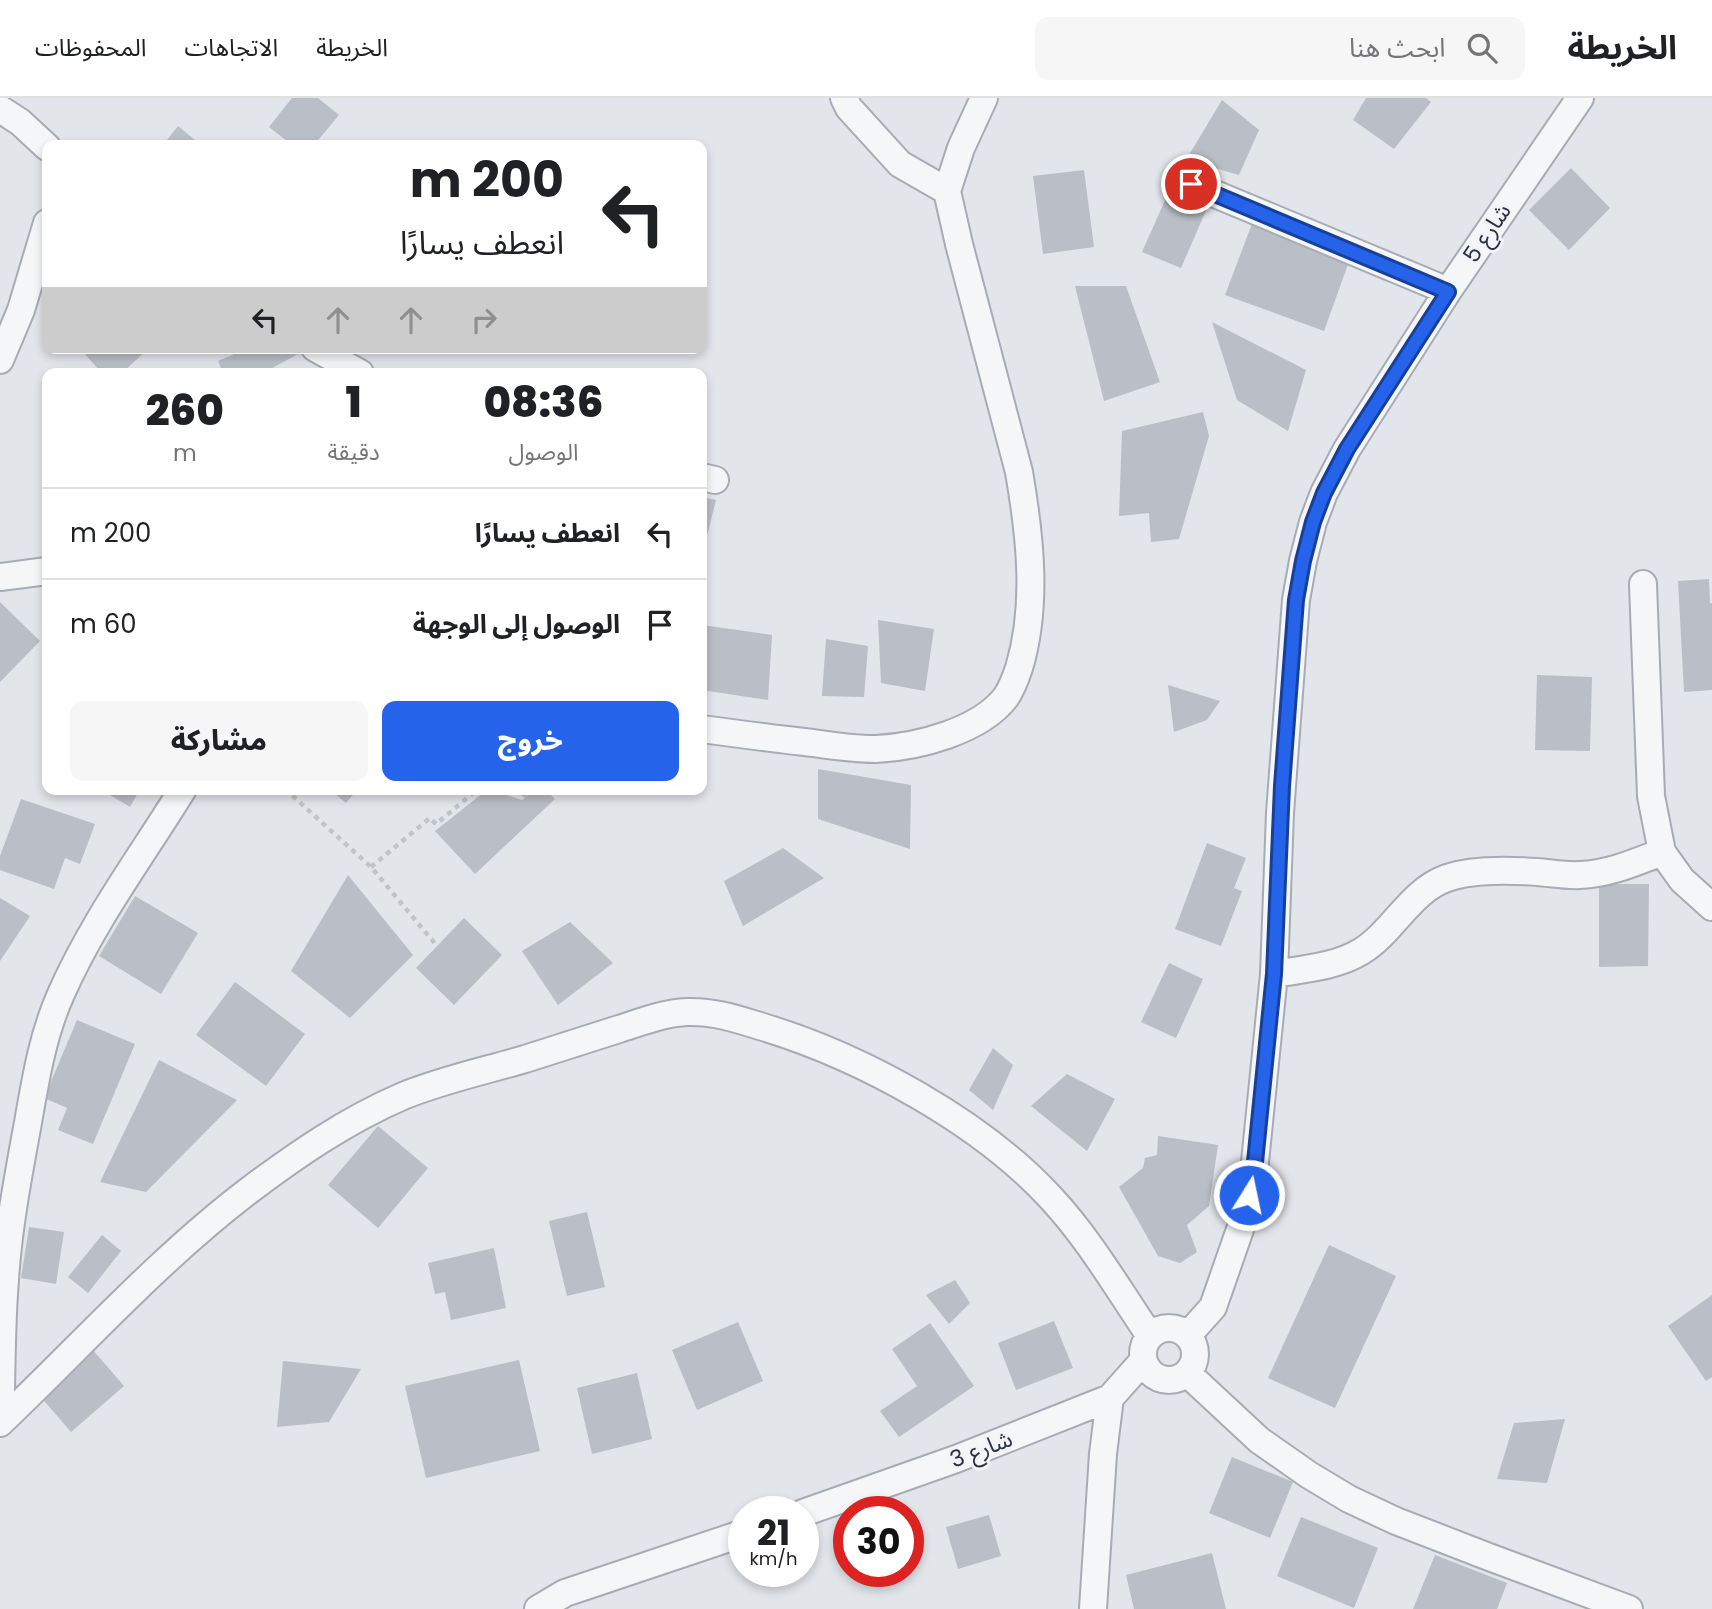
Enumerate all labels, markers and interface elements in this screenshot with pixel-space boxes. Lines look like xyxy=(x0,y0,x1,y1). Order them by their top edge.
search box xyxy=(1035,17,1525,80)
text: الخريطة xyxy=(1567,24,1677,71)
icon: search xyxy=(1463,29,1501,67)
text: ابحث هنا xyxy=(1349,30,1445,66)
text: المحفوظات xyxy=(35,31,146,64)
text: الاتجاهات xyxy=(184,31,278,64)
text: الخريطة xyxy=(316,31,388,64)
text: 200 m xyxy=(410,146,564,214)
pin xyxy=(1161,154,1221,214)
icon: arrive xyxy=(1172,165,1210,203)
icon: left xyxy=(588,168,679,259)
street label: شارع 5 xyxy=(1455,197,1519,270)
text: انعطف يسارًا xyxy=(400,220,564,265)
icon: left xyxy=(246,301,284,339)
icon: ahead xyxy=(319,301,357,339)
icon: ahead xyxy=(392,301,430,339)
icon: right xyxy=(465,301,503,339)
text: 1 xyxy=(345,373,362,432)
text: 08:36 xyxy=(483,373,603,432)
text: 260 xyxy=(146,381,224,440)
text: دقيقة xyxy=(327,436,380,468)
text: الوصول xyxy=(508,436,578,468)
text: m xyxy=(173,437,197,469)
text: 200 m xyxy=(70,515,151,551)
text: انعطف يسارًا xyxy=(475,515,620,551)
icon: left xyxy=(641,515,679,553)
text: 60 m xyxy=(70,606,137,642)
text: الوصول إلى الوجهة xyxy=(413,606,620,642)
icon: arrive xyxy=(641,606,679,644)
button: مشاركة xyxy=(70,701,368,781)
button: خروج xyxy=(382,701,679,781)
position arrow xyxy=(1212,1158,1286,1232)
street label: شارع 3 xyxy=(945,1422,1017,1476)
speed limit sign: 30 xyxy=(833,1496,924,1587)
text: 21 xyxy=(757,1508,790,1557)
text: km/h xyxy=(750,1546,797,1571)

